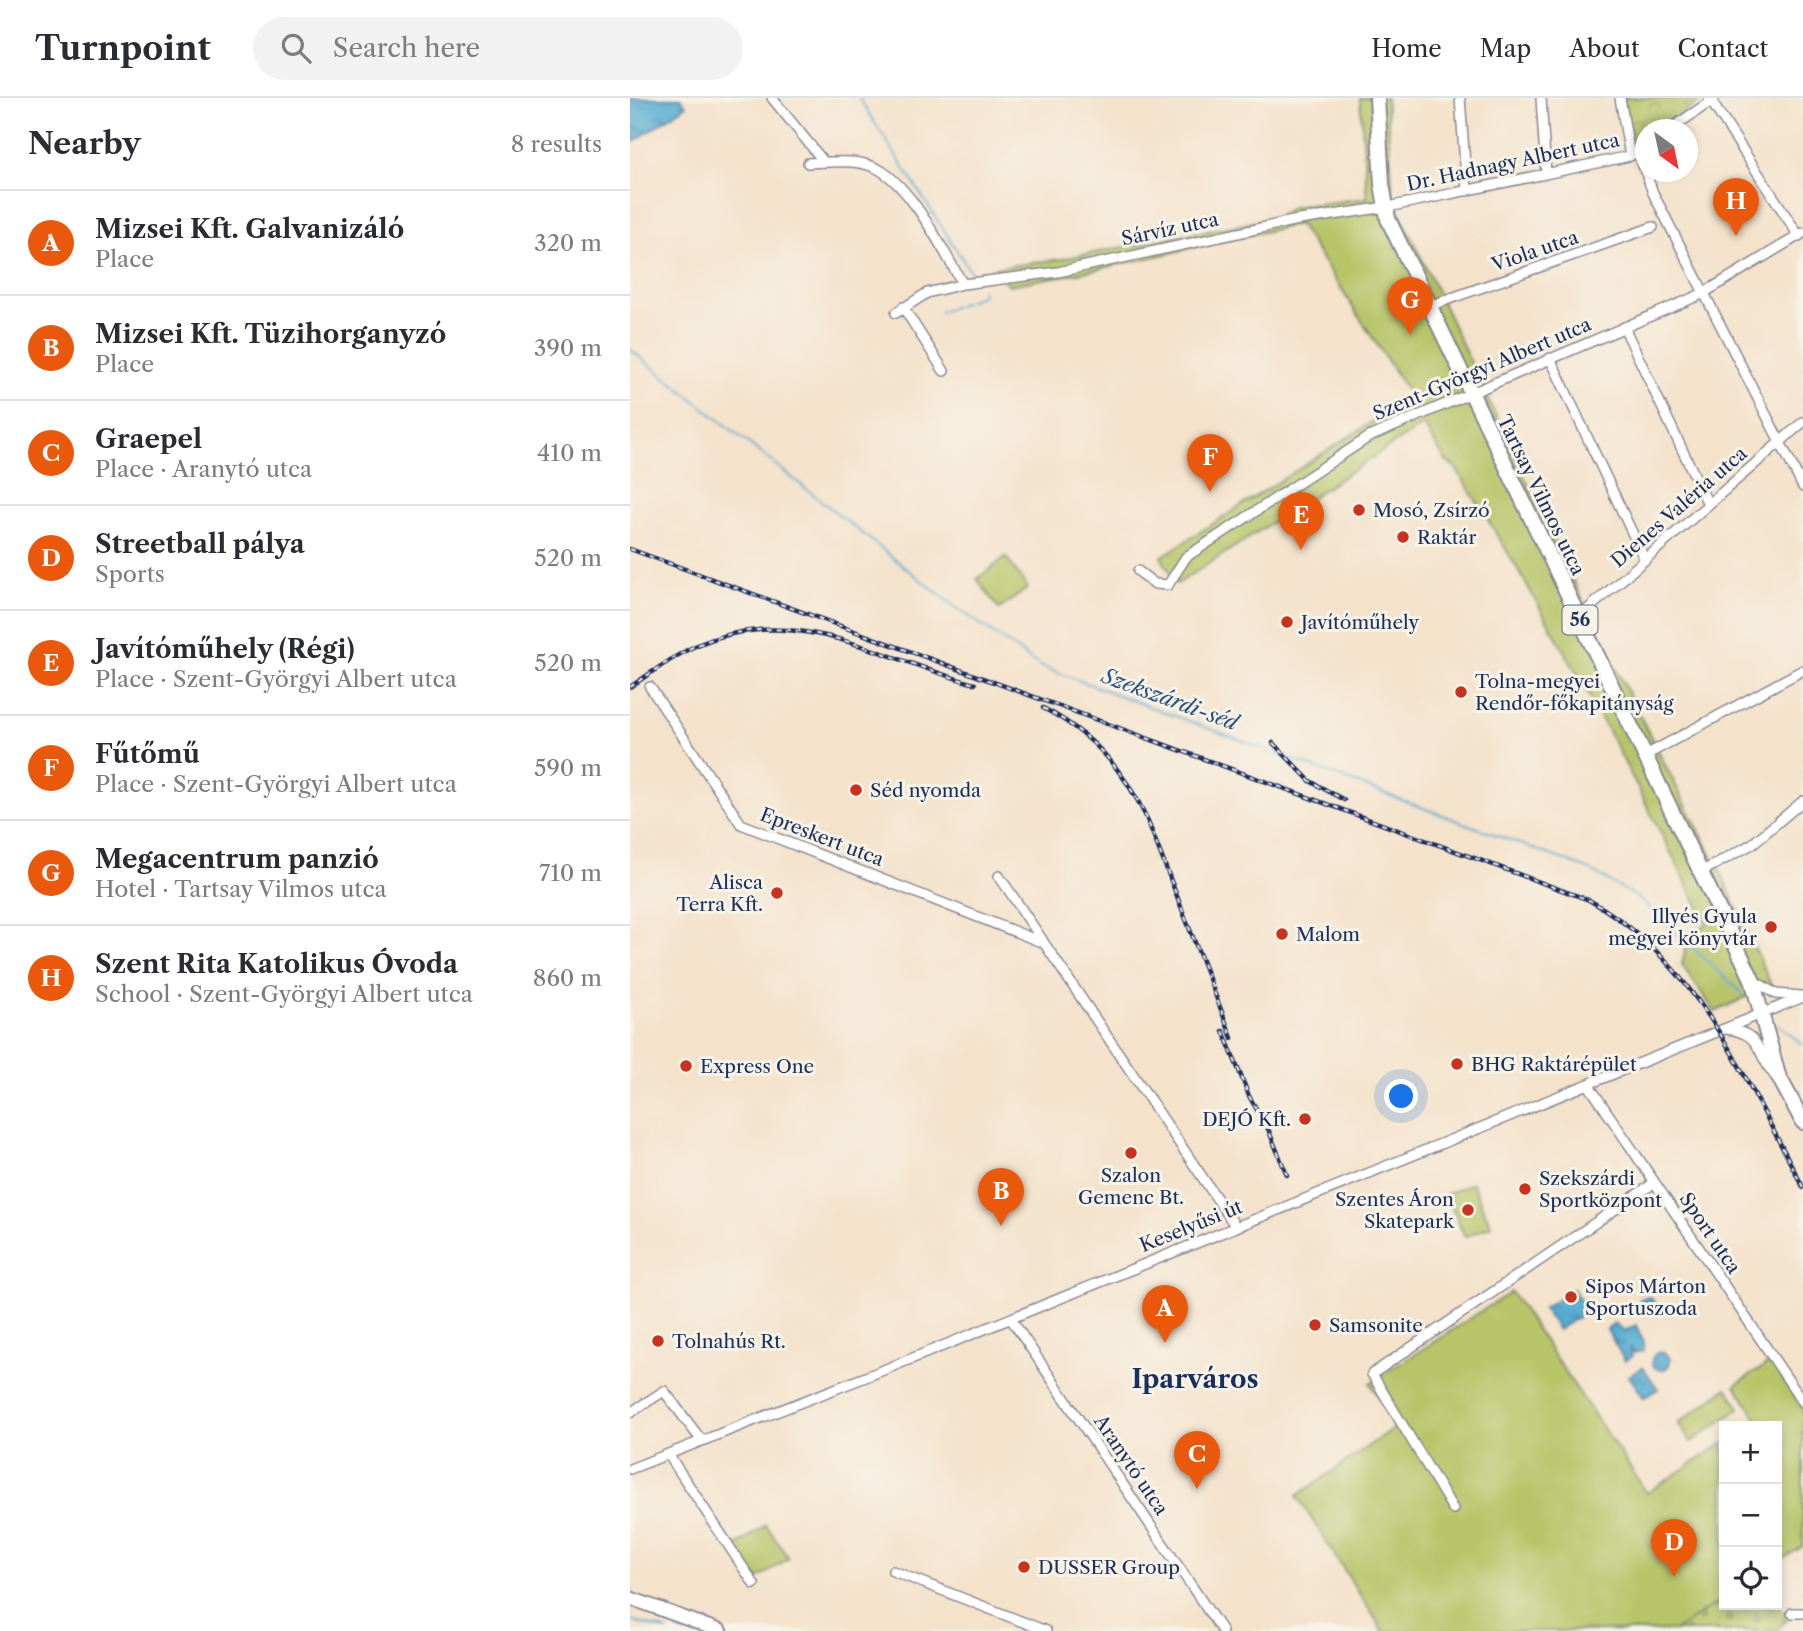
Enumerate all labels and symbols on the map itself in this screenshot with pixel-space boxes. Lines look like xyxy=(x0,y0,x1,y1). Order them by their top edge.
north arrow xyxy=(1635,119,1698,182)
street label: Dr. Hadnagy Albert utca xyxy=(1404,128,1622,196)
pin: H xyxy=(1713,178,1759,236)
street label: Sárvíz utca xyxy=(1119,207,1221,251)
street label: Viola utca xyxy=(1488,225,1581,277)
pin: G xyxy=(1387,277,1433,335)
street label: Szent-Györgyi Albert utca xyxy=(1370,313,1594,425)
street label: Tartsay Vilmos utca xyxy=(1492,411,1590,579)
pin: F xyxy=(1187,434,1233,492)
street label: Dienes Valéria utca xyxy=(1606,442,1752,572)
pin: E xyxy=(1278,492,1324,550)
place label: Mosó, Zsírzó xyxy=(1373,499,1490,522)
marker: Mosó, Zsírzó xyxy=(1351,502,1367,518)
place label: Raktár xyxy=(1417,526,1477,549)
marker: Raktár xyxy=(1395,529,1411,545)
road number: 56 xyxy=(1562,606,1598,634)
place label: Javítóműhely xyxy=(1298,611,1420,634)
marker: Javítóműhely xyxy=(1279,614,1295,630)
water label: Szekszárdi-séd xyxy=(1097,662,1244,736)
place label: Tolna-megyei Rendőr-főkapitányság xyxy=(1475,670,1674,715)
marker: Tolna-megyei Rendőr-főkapitányság xyxy=(1453,684,1469,700)
place label: Séd nyomda xyxy=(870,779,981,802)
marker: Séd nyomda xyxy=(848,782,864,798)
street label: Epreskert utca xyxy=(757,803,887,871)
place label: Alisca Terra Kft. xyxy=(676,871,763,916)
marker: Alisca Terra Kft. xyxy=(769,885,785,901)
place label: Illyés Gyula megyei könyvtár xyxy=(1608,905,1757,950)
marker: Illyés Gyula megyei könyvtár xyxy=(1763,919,1779,935)
place label: Malom xyxy=(1296,923,1360,946)
marker: Malom xyxy=(1274,926,1290,942)
place label: BHG Raktárépület xyxy=(1471,1053,1637,1076)
place label: Express One xyxy=(700,1055,814,1078)
marker: BHG Raktárépület xyxy=(1449,1056,1465,1072)
marker: Express One xyxy=(678,1058,694,1074)
your location xyxy=(1384,1079,1418,1113)
place label: DEJÓ Kft. xyxy=(1202,1108,1291,1131)
marker: DEJÓ Kft. xyxy=(1297,1111,1313,1127)
marker: Szalon Gemenc Bt. xyxy=(1123,1145,1139,1161)
place label: Szalon Gemenc Bt. xyxy=(1078,1164,1184,1209)
place label: Szekszárdi Sportközpont xyxy=(1539,1167,1662,1212)
pin: B xyxy=(978,1168,1024,1226)
marker: Szekszárdi Sportközpont xyxy=(1517,1181,1533,1197)
place label: Szentes Áron Skatepark xyxy=(1335,1188,1455,1233)
street label: Sport utca xyxy=(1674,1188,1746,1278)
street label: Keselyűsi út xyxy=(1136,1195,1246,1257)
marker: Szentes Áron Skatepark xyxy=(1460,1202,1476,1218)
place label: Sipos Márton Sportuszoda xyxy=(1585,1275,1706,1320)
pin: A xyxy=(1142,1285,1188,1343)
marker: Sipos Márton Sportuszoda xyxy=(1563,1289,1579,1305)
place label: Samsonite xyxy=(1329,1314,1423,1337)
marker: Samsonite xyxy=(1307,1317,1323,1333)
place label: Tolnahús Rt. xyxy=(672,1330,786,1353)
marker: Tolnahús Rt. xyxy=(650,1333,666,1349)
district label: Iparváros xyxy=(1131,1363,1259,1395)
street label: Aranytó utca xyxy=(1089,1410,1173,1519)
pin: C xyxy=(1174,1431,1220,1489)
pin: D xyxy=(1651,1519,1697,1577)
place label: DUSSER Group xyxy=(1038,1556,1180,1579)
marker: DUSSER Group xyxy=(1016,1559,1032,1575)

